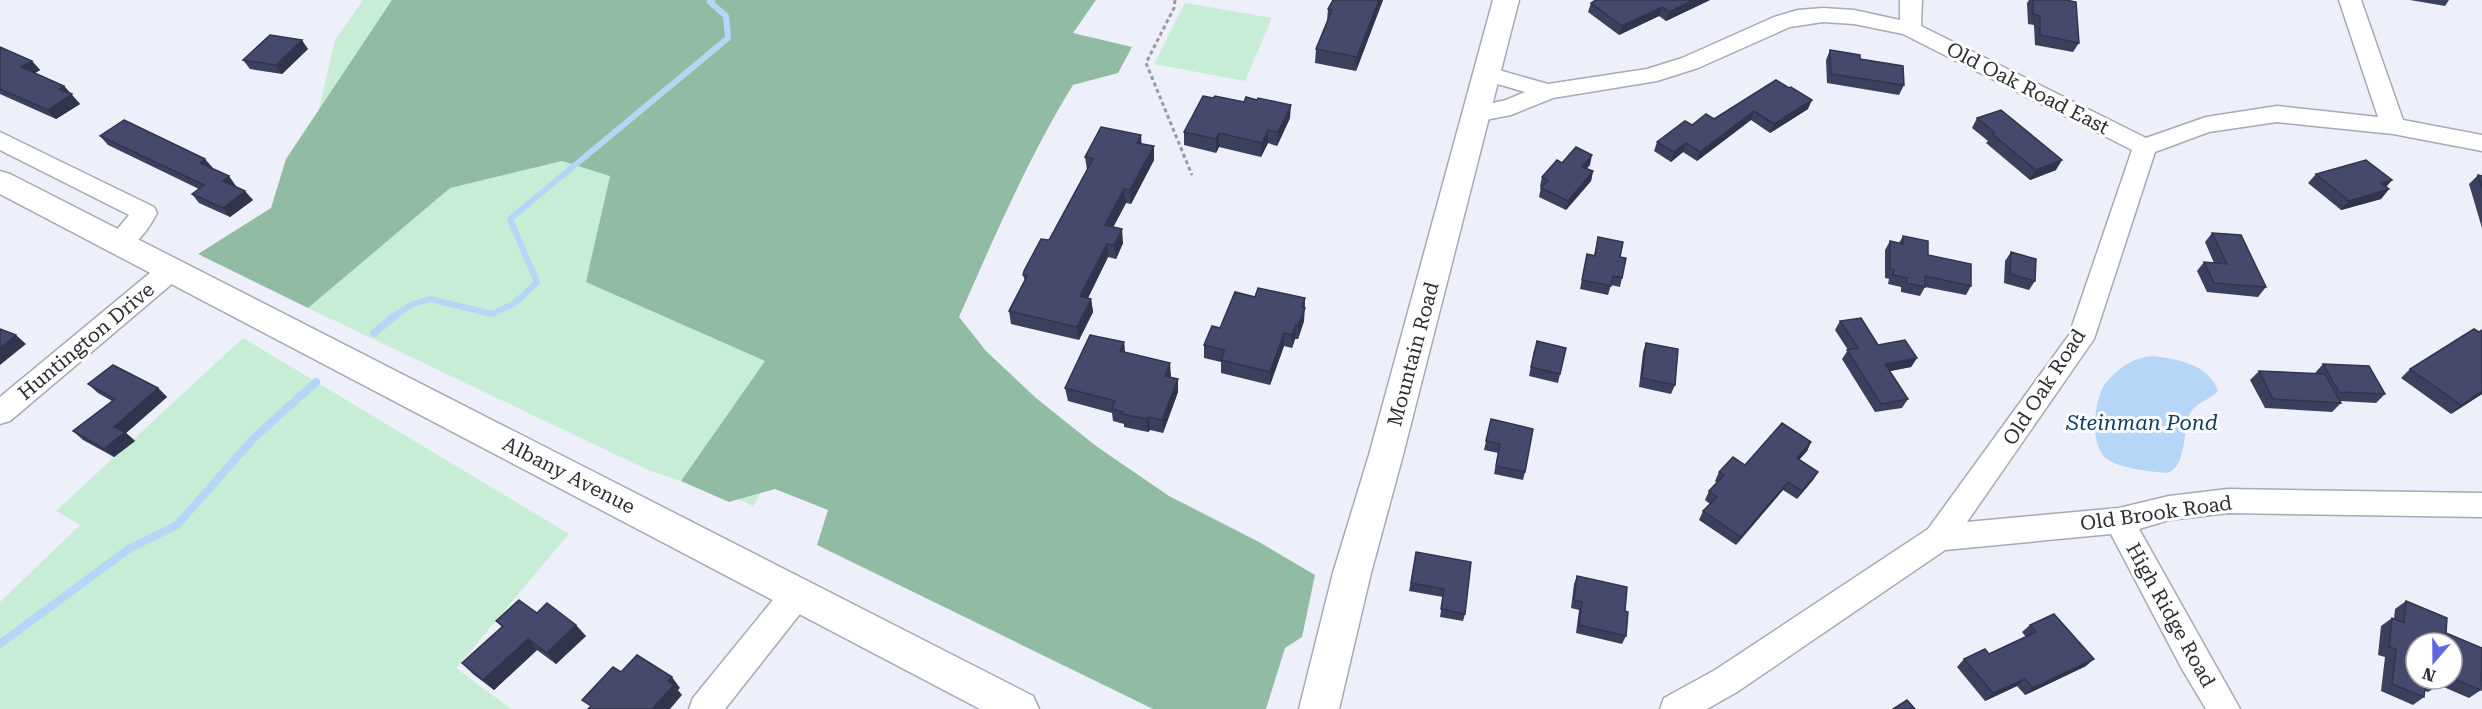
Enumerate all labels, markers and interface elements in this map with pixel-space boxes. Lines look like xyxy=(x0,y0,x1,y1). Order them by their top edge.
street label: Old Oak Road East xyxy=(1943,37,2114,140)
street label: Huntington Drive xyxy=(13,277,159,405)
street label: Mountain Road xyxy=(1382,279,1444,429)
street label: Old Oak Road xyxy=(1998,324,2091,450)
water label: Steinman Pond xyxy=(2065,411,2218,435)
street label: Albany Avenue xyxy=(499,431,639,519)
street label: Old Brook Road xyxy=(2079,490,2233,536)
street label: High Ridge Road xyxy=(2121,539,2221,692)
north arrow xyxy=(2404,631,2464,691)
text: N xyxy=(2420,664,2438,686)

